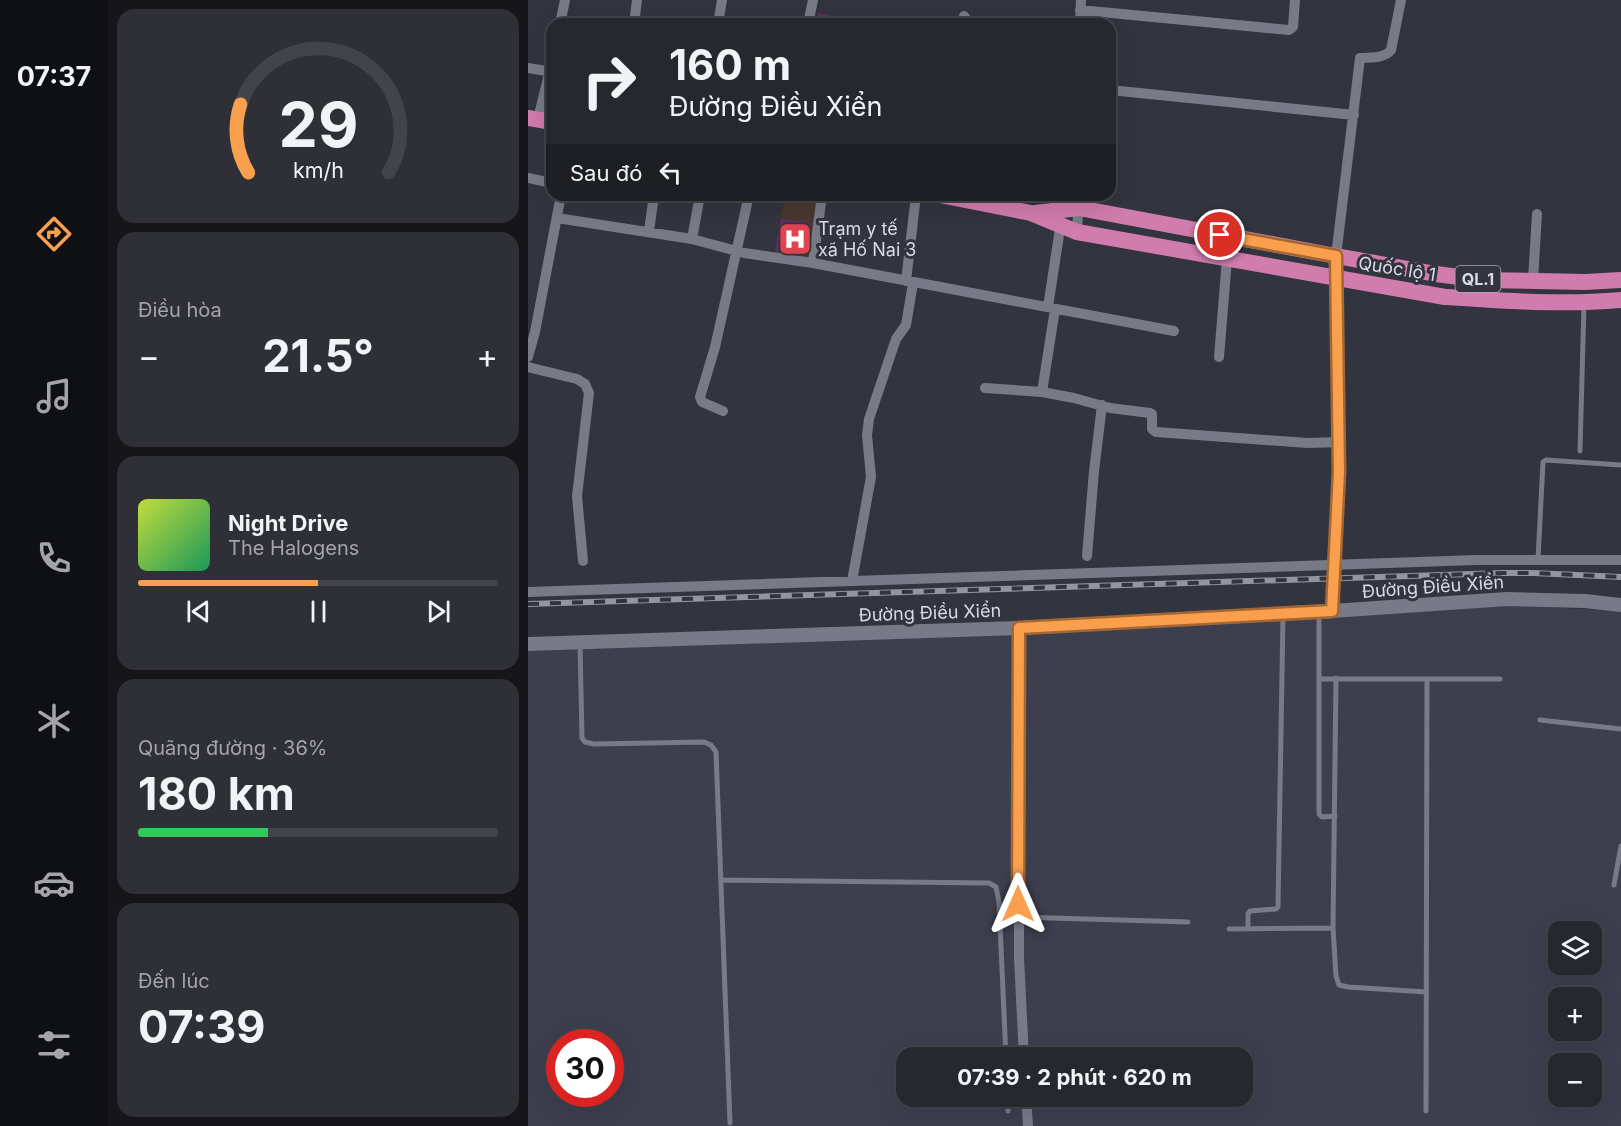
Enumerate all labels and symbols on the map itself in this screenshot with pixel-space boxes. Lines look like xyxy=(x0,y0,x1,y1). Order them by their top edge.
pin xyxy=(1194,209,1245,260)
place label: Trạm y tế xã Hố Nai 3 xyxy=(818,218,916,260)
hospital icon: Trạm y tế xã Hố Nai 3 xyxy=(777,221,813,257)
street label: Quốc lộ 1 xyxy=(1357,252,1437,285)
road number: QL.1 xyxy=(1456,266,1500,292)
street label: Đường Điều Xiển xyxy=(1361,571,1505,602)
street label: Đường Điều Xiển xyxy=(858,600,1001,625)
position arrow xyxy=(986,872,1050,936)
speed limit sign: 30 xyxy=(546,1029,624,1107)

